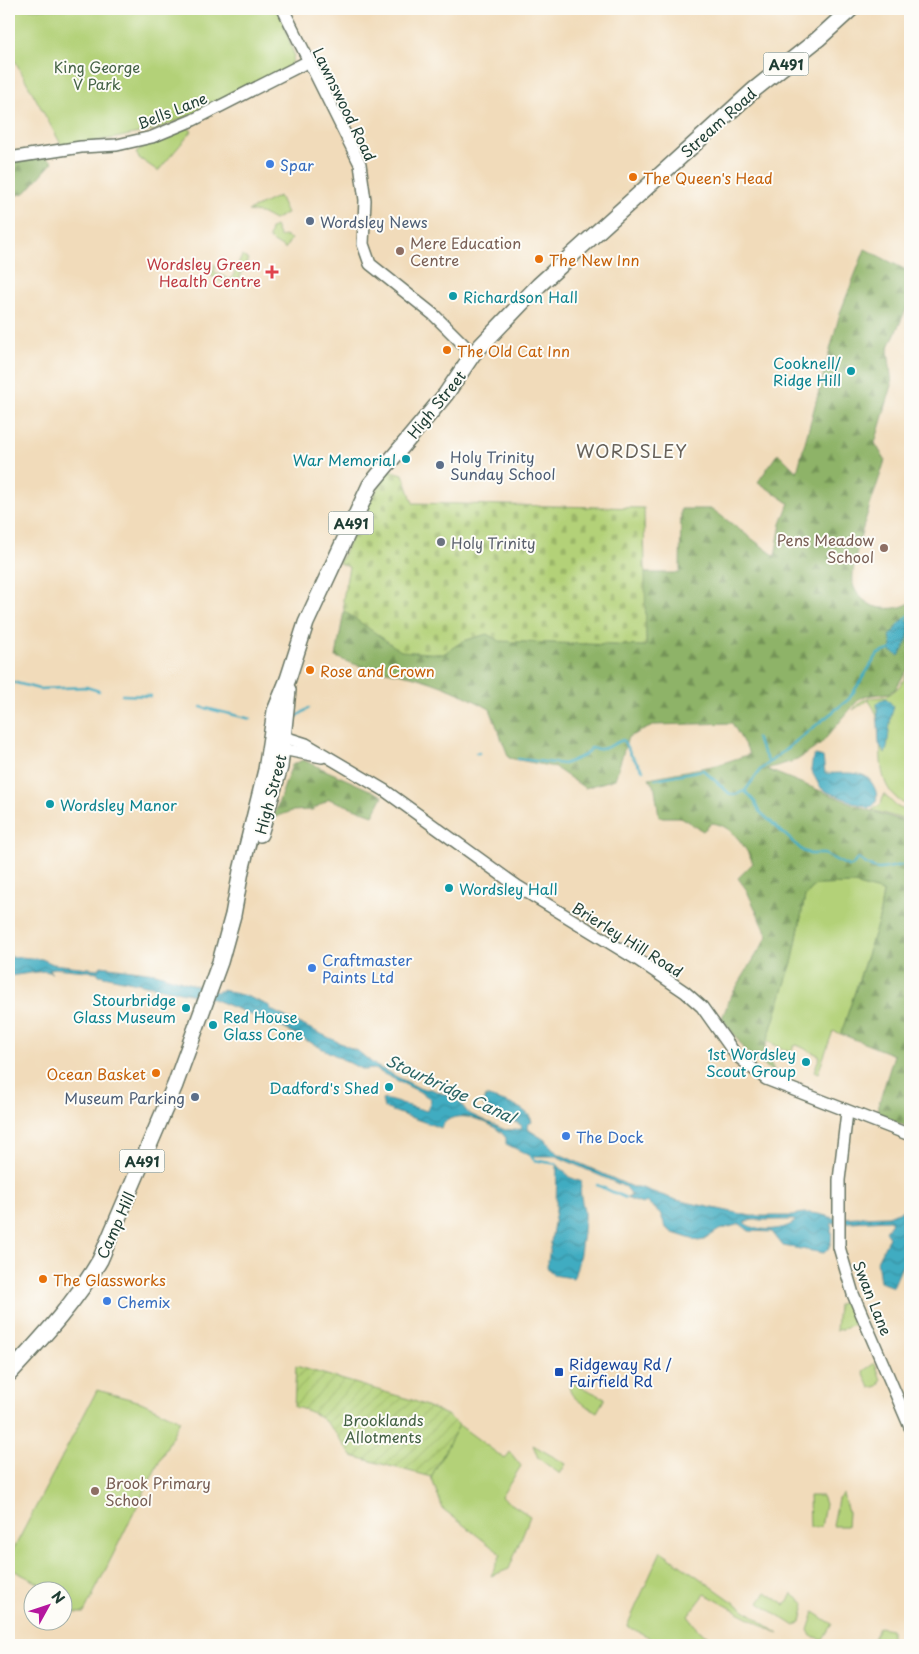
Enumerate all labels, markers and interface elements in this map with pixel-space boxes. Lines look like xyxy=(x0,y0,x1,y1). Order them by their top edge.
street label: Lawnswood Road xyxy=(308,43,382,165)
road number: A491 xyxy=(764,52,808,76)
park label: King George V Park xyxy=(54,55,140,95)
street label: Stream Road xyxy=(675,82,761,162)
street label: Bells Lane xyxy=(134,86,210,134)
place label: Spar xyxy=(280,153,314,176)
marker: Spar xyxy=(264,158,276,170)
place label: The Queen's Head xyxy=(643,166,773,189)
marker: The Queen's Head xyxy=(627,171,639,183)
place label: Wordsley News xyxy=(320,210,428,233)
marker: Wordsley News xyxy=(304,215,316,227)
place label: Mere Education Centre xyxy=(410,231,521,271)
marker: Mere Education Centre xyxy=(394,245,406,257)
place label: The New Inn xyxy=(549,248,640,271)
place label: Wordsley Green Health Centre xyxy=(147,252,261,292)
marker: The New Inn xyxy=(533,253,545,265)
marker: Wordsley Green Health Centre xyxy=(265,265,279,279)
place label: Richardson Hall xyxy=(463,285,578,308)
marker: Richardson Hall xyxy=(447,290,459,302)
place label: The Old Cat Inn xyxy=(457,339,570,362)
marker: The Old Cat Inn xyxy=(441,344,453,356)
place label: Cooknell/ Ridge Hill xyxy=(773,351,842,391)
street label: High Street xyxy=(401,365,471,443)
marker: Cooknell/ Ridge Hill xyxy=(845,365,857,377)
district label: WORDSLEY xyxy=(576,437,688,464)
place label: Holy Trinity Sunday School xyxy=(450,445,555,485)
place label: War Memorial xyxy=(293,448,396,471)
marker: War Memorial xyxy=(400,453,412,465)
marker: Holy Trinity Sunday School xyxy=(434,459,446,471)
road number: A491 xyxy=(328,512,374,534)
place label: Pens Meadow School xyxy=(777,528,874,568)
place label: Holy Trinity xyxy=(451,531,536,554)
marker: Holy Trinity xyxy=(435,536,447,548)
marker: Pens Meadow School xyxy=(878,542,890,554)
place label: Rose and Crown xyxy=(320,659,435,682)
marker: Rose and Crown xyxy=(304,664,316,676)
street label: High Street xyxy=(248,751,292,837)
place label: Wordsley Manor xyxy=(60,793,177,816)
marker: Wordsley Manor xyxy=(44,798,56,810)
place label: Wordsley Hall xyxy=(459,877,558,900)
marker: Wordsley Hall xyxy=(443,882,455,894)
street label: Brierley Hill Road xyxy=(568,896,688,982)
place label: Craftmaster Paints Ltd xyxy=(322,948,412,988)
marker: Craftmaster Paints Ltd xyxy=(306,962,318,974)
place label: Stourbridge Glass Museum xyxy=(73,988,176,1028)
marker: Stourbridge Glass Museum xyxy=(180,1002,192,1014)
place label: Red House Glass Cone xyxy=(223,1005,303,1045)
marker: Red House Glass Cone xyxy=(207,1019,219,1031)
place label: 1st Wordsley Scout Group xyxy=(706,1042,796,1082)
water label: Stourbridge Canal xyxy=(383,1048,522,1130)
marker: 1st Wordsley Scout Group xyxy=(800,1056,812,1068)
place label: Ocean Basket xyxy=(46,1062,146,1085)
marker: Ocean Basket xyxy=(150,1067,162,1079)
place label: Dadford's Shed xyxy=(269,1076,379,1099)
marker: Dadford's Shed xyxy=(383,1081,395,1093)
place label: Museum Parking xyxy=(64,1086,185,1109)
marker: Museum Parking xyxy=(189,1091,201,1103)
place label: The Dock xyxy=(576,1125,644,1148)
marker: The Dock xyxy=(560,1130,572,1142)
road number: A491 xyxy=(120,1150,164,1172)
street label: Camp Hill xyxy=(90,1188,140,1262)
street label: Swan Lane xyxy=(848,1257,898,1339)
place label: The Glassworks xyxy=(53,1268,166,1291)
marker: The Glassworks xyxy=(37,1273,49,1285)
place label: Chemix xyxy=(117,1290,170,1313)
marker: Chemix xyxy=(101,1295,113,1307)
place label: Ridgeway Rd / Fairfield Rd xyxy=(569,1352,673,1392)
marker: Ridgeway Rd / Fairfield Rd xyxy=(553,1366,565,1378)
park label: Brooklands Allotments xyxy=(342,1408,424,1448)
place label: Brook Primary School xyxy=(105,1471,211,1511)
marker: Brook Primary School xyxy=(89,1485,101,1497)
north arrow xyxy=(22,1582,72,1632)
text: N xyxy=(47,1586,70,1608)

